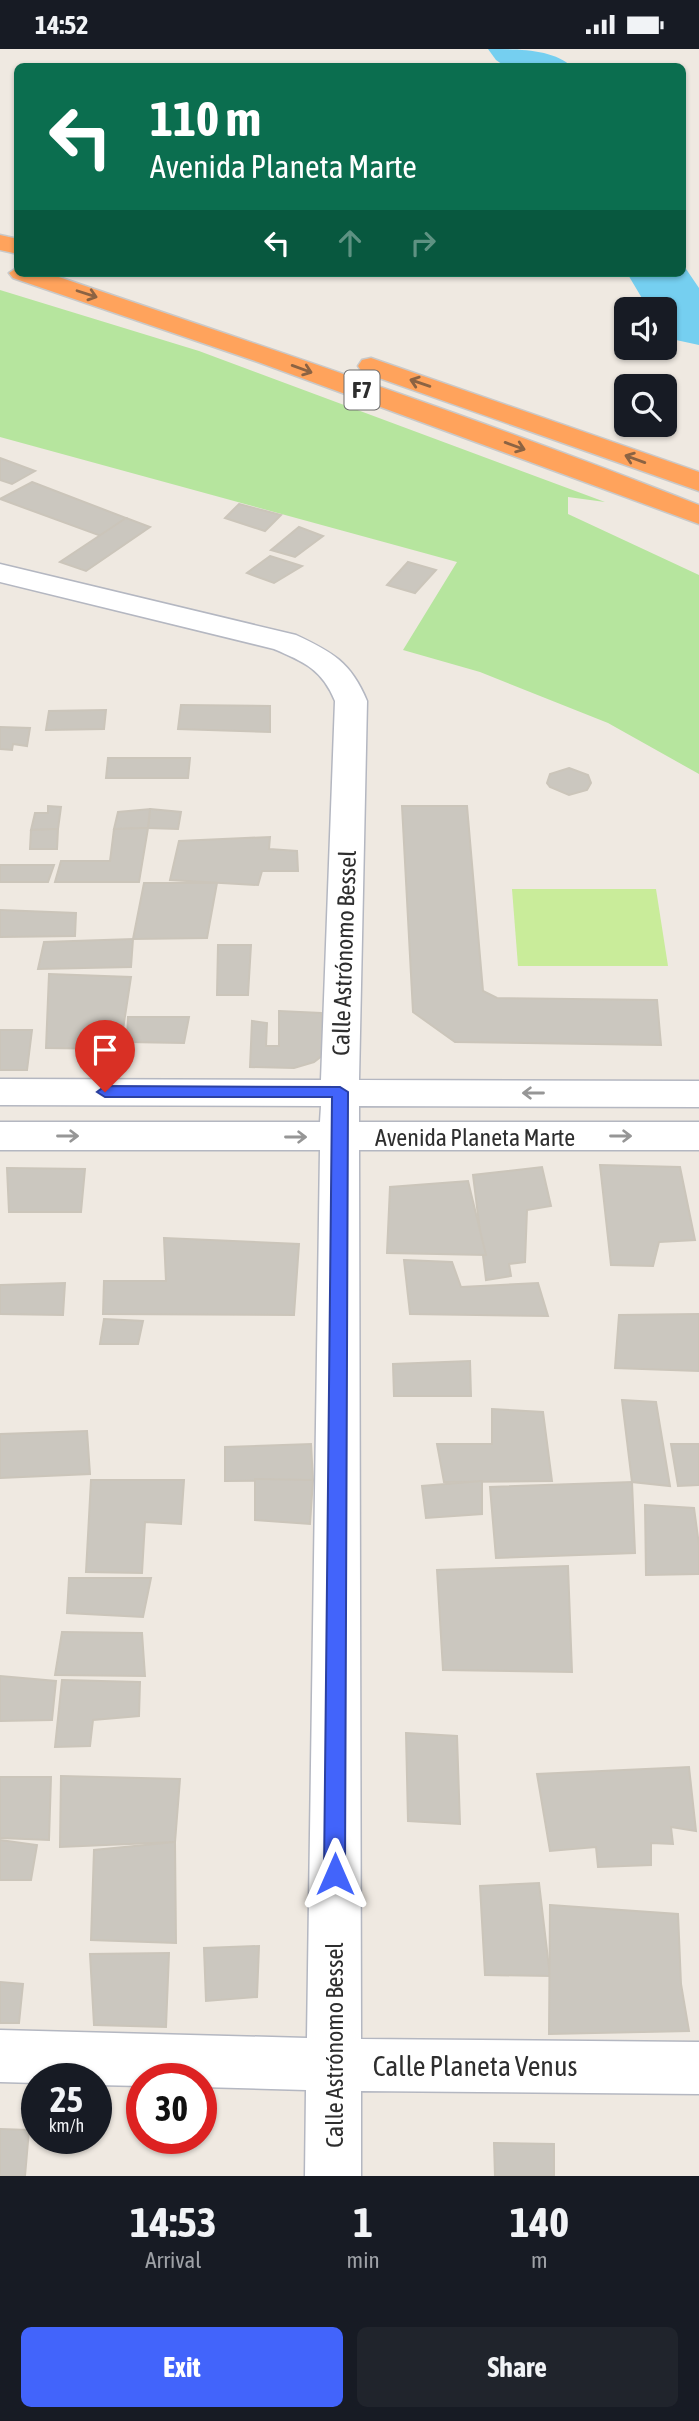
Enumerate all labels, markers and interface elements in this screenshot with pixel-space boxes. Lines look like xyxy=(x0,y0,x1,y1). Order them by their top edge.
text: 14:52 xyxy=(35,10,89,40)
text: 110 m xyxy=(150,90,261,146)
icon: left xyxy=(35,91,126,182)
text: Avenida Planeta Marte xyxy=(150,148,417,185)
icon: left xyxy=(258,224,296,262)
icon: ahead xyxy=(331,224,369,262)
icon: right xyxy=(404,224,442,262)
one-way arrow xyxy=(75,289,97,301)
map controls xyxy=(614,297,677,437)
button: sound xyxy=(614,297,677,360)
one-way arrow xyxy=(290,363,312,376)
road number: F7 xyxy=(344,371,380,409)
button: search xyxy=(614,374,677,437)
one-way arrow xyxy=(410,376,432,388)
one-way arrow xyxy=(504,441,526,453)
one-way arrow xyxy=(624,452,646,464)
street label: Calle Astrónomo Bessel xyxy=(327,849,361,1056)
pin xyxy=(75,1020,135,1092)
icon: arrive xyxy=(86,1031,124,1069)
one-way arrow xyxy=(522,1086,545,1100)
street label: Avenida Planeta Marte xyxy=(375,1124,575,1151)
one-way arrow xyxy=(56,1129,79,1143)
one-way arrow xyxy=(609,1129,632,1143)
one-way arrow xyxy=(284,1130,307,1144)
position arrow xyxy=(298,1837,372,1911)
street label: Calle Astrónomo Bessel xyxy=(321,1942,348,2148)
street label: Calle Planeta Venus xyxy=(373,2050,577,2082)
speed limit sign: 30 xyxy=(126,2063,217,2154)
text: 25 xyxy=(50,2079,83,2119)
text: km/h xyxy=(49,2115,84,2136)
text: 14:53 xyxy=(130,2198,217,2246)
text: 1 xyxy=(353,2198,373,2246)
text: 140 xyxy=(510,2198,569,2246)
text: Arrival xyxy=(145,2247,201,2273)
text: min xyxy=(347,2247,380,2273)
text: m xyxy=(531,2247,548,2273)
button: Exit xyxy=(21,2327,343,2407)
button: Share xyxy=(357,2327,678,2407)

